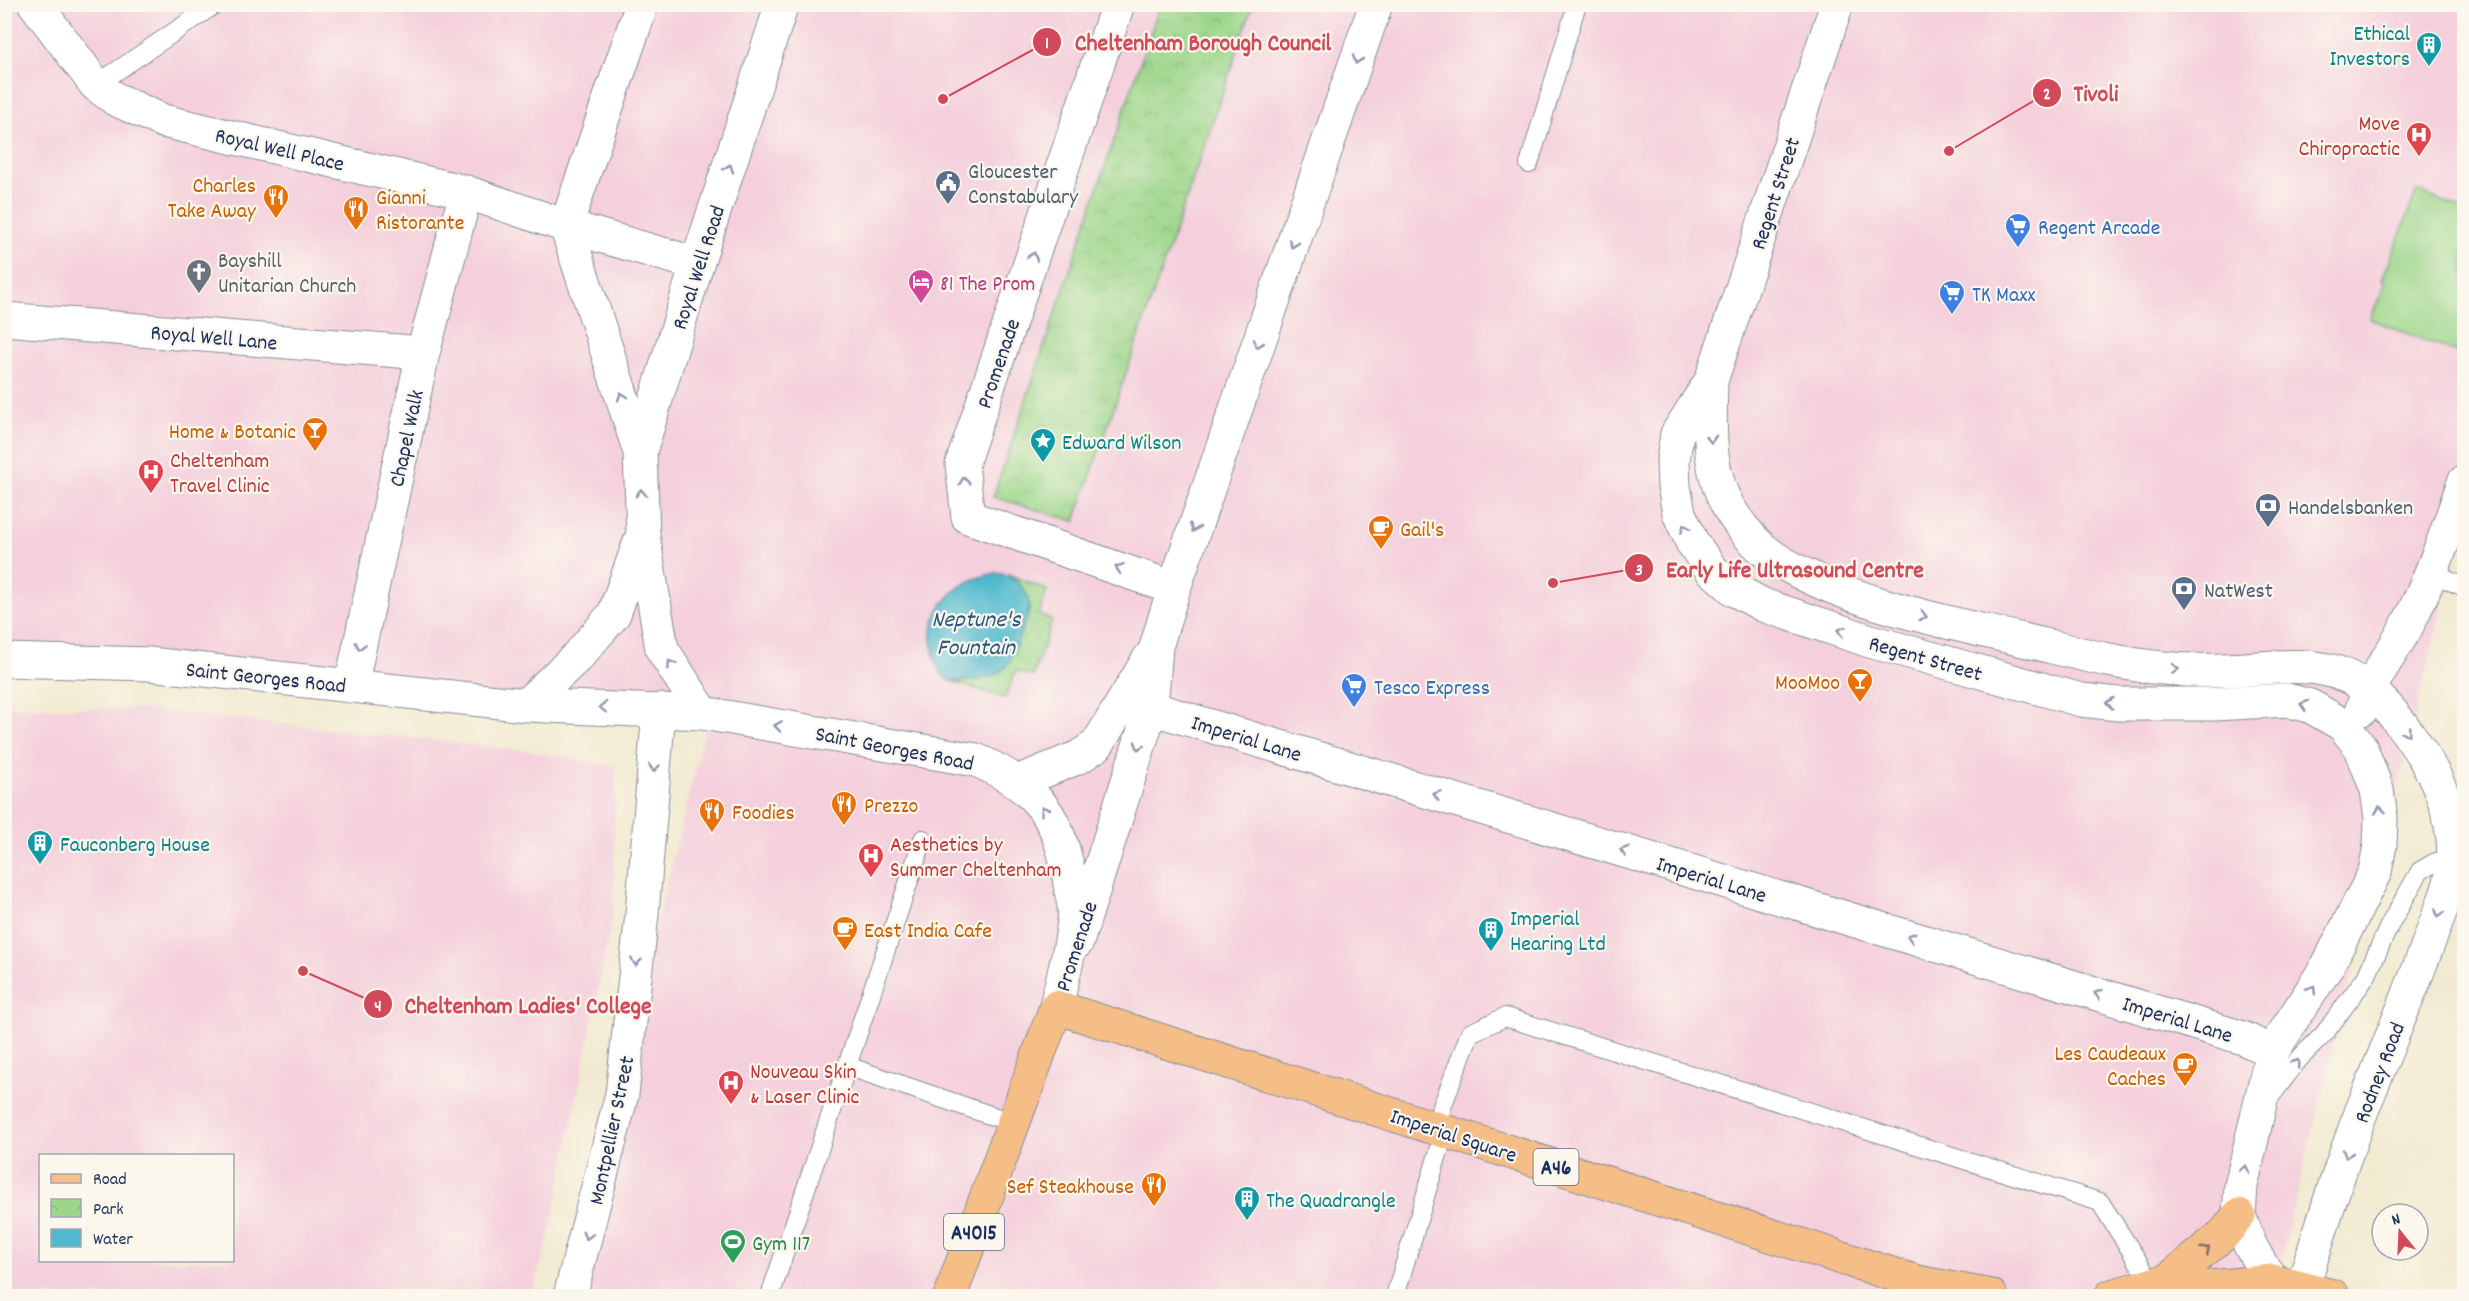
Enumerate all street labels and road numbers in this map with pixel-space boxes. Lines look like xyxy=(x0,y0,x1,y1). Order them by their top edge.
street label: Royal Well Place xyxy=(211,121,347,181)
street label: Regent Street xyxy=(1745,134,1810,254)
street label: Royal Well Road xyxy=(666,202,735,334)
street label: Promenade xyxy=(970,315,1030,413)
street label: Royal Well Lane xyxy=(149,319,278,360)
street label: Chapel Walk xyxy=(383,387,434,490)
street label: Regent Street xyxy=(1865,629,1985,691)
street label: Saint Georges Road xyxy=(184,656,347,703)
street label: Imperial Lane xyxy=(1187,709,1305,772)
street label: Saint Georges Road xyxy=(812,720,976,781)
street label: Imperial Lane xyxy=(1652,850,1770,913)
street label: Promenade xyxy=(1049,898,1107,996)
street label: Imperial Lane xyxy=(2118,990,2236,1053)
street label: Rodney Road xyxy=(2348,1018,2415,1128)
street label: Montpellier Street xyxy=(582,1053,644,1208)
street label: Imperial Square xyxy=(1386,1102,1520,1172)
road number: A46 xyxy=(1534,1149,1578,1185)
road number: A4015 xyxy=(944,1214,1004,1250)

